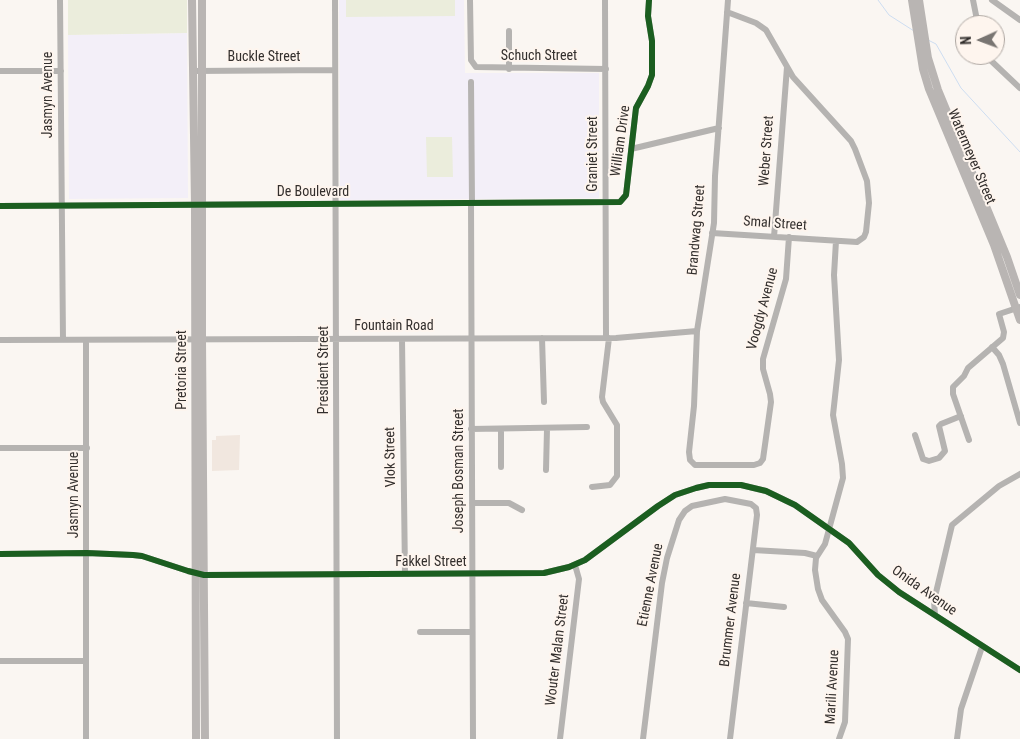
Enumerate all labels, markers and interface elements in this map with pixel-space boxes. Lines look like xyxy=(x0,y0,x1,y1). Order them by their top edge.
north arrow xyxy=(955,15,1005,65)
text: N xyxy=(958,36,974,45)
street label: Schuch Street xyxy=(501,48,577,64)
street label: Buckle Street xyxy=(228,49,300,65)
street label: Jasmyn Avenue xyxy=(40,52,56,138)
street label: William Drive xyxy=(608,104,634,178)
street label: Watermeyer Street xyxy=(943,107,999,207)
street label: Weber Street xyxy=(756,115,778,187)
street label: Graniet Street xyxy=(585,116,601,192)
street label: De Boulevard xyxy=(277,184,349,200)
street label: Brandwag Street xyxy=(685,184,709,276)
street label: Smal Street xyxy=(743,213,807,235)
street label: Voogdy Avenue xyxy=(744,266,782,352)
street label: Fountain Road xyxy=(354,318,434,334)
street label: President Street xyxy=(316,326,332,414)
street label: Pretoria Street xyxy=(174,330,190,410)
street label: Joseph Bosman Street xyxy=(451,409,467,533)
street label: Vlok Street xyxy=(382,427,400,487)
street label: Jasmyn Avenue xyxy=(66,452,82,538)
street label: Etienne Avenue xyxy=(635,542,667,628)
street label: Fakkel Street xyxy=(395,554,467,570)
street label: Onida Avenue xyxy=(888,562,960,620)
street label: Brummer Avenue xyxy=(717,572,745,668)
street label: Wouter Malan Street xyxy=(543,593,573,707)
street label: Marili Avenue xyxy=(823,649,843,725)

